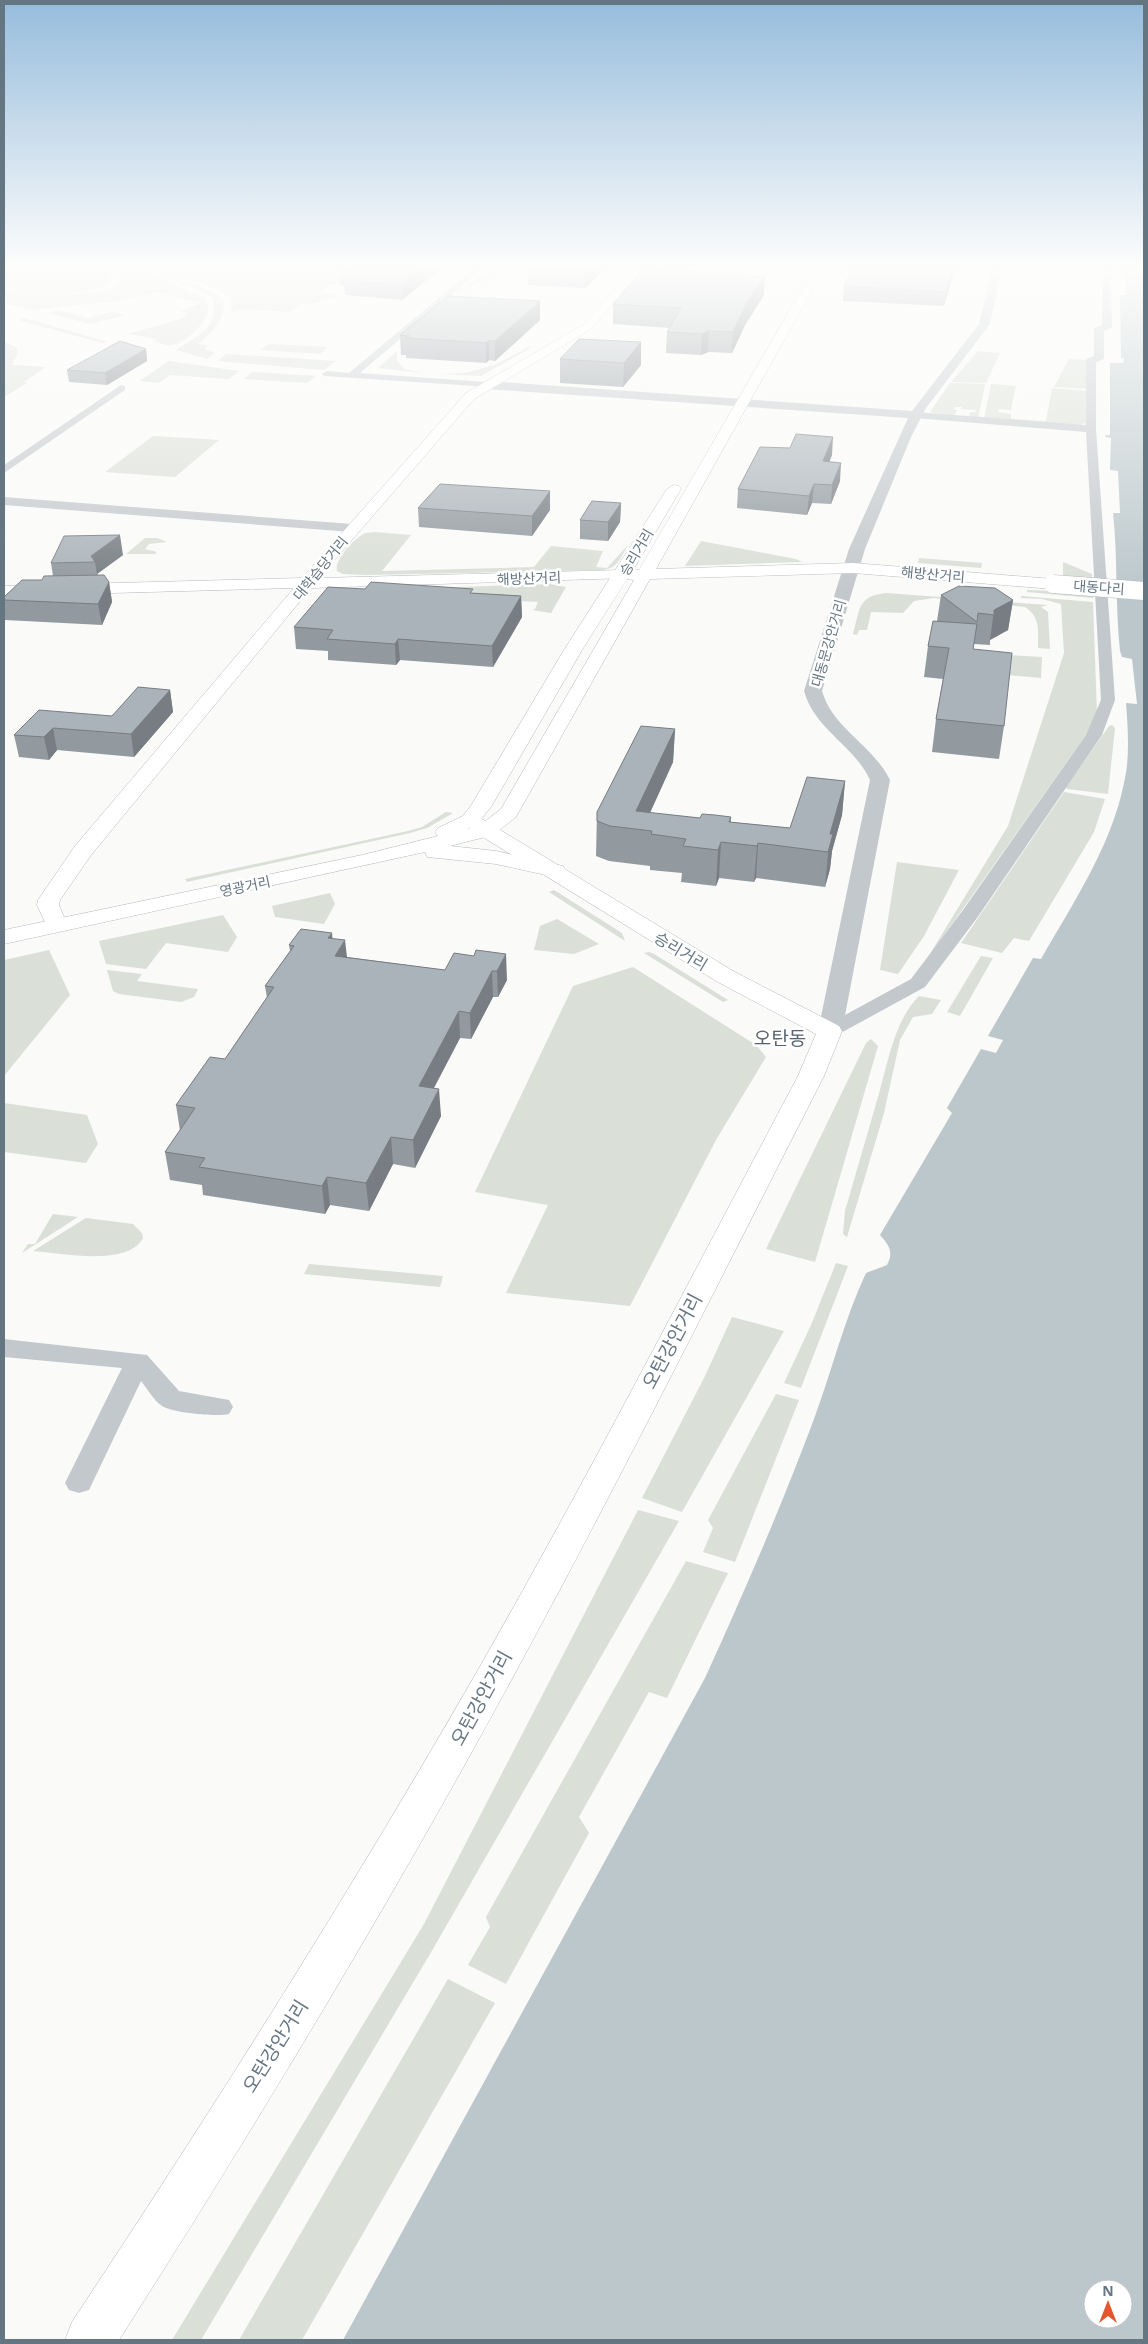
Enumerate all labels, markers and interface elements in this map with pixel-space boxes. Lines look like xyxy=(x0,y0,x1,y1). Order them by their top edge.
street label: 승리거리 xyxy=(615,525,657,579)
street label: 대학습당거리 xyxy=(288,532,352,604)
street label: 해방산거리 xyxy=(900,562,966,586)
street label: 해방산거리 xyxy=(496,567,562,589)
street label: 대동다리 xyxy=(1073,576,1125,598)
street label: 대동문강안거리 xyxy=(806,597,850,689)
street label: 영광거리 xyxy=(218,871,272,901)
street label: 승리거리 xyxy=(650,926,712,976)
district label: 오탄동 xyxy=(754,1025,806,1051)
street label: 오탄강안거리 xyxy=(636,1289,708,1393)
street label: 오탄강안거리 xyxy=(444,1646,518,1750)
street label: 오탄강안거리 xyxy=(236,1995,314,2097)
north arrow xyxy=(1083,2279,1133,2329)
text: N xyxy=(1102,2281,1114,2300)

